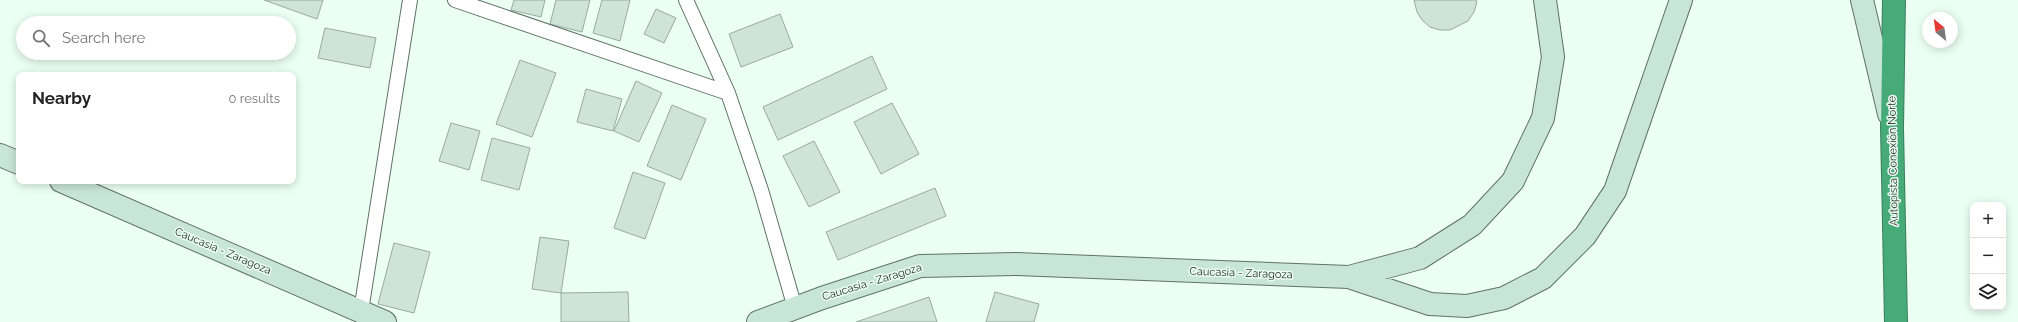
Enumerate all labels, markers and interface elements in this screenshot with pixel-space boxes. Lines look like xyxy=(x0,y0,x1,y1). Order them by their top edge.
north arrow xyxy=(1922,12,1958,48)
search box xyxy=(16,16,296,60)
icon: search xyxy=(30,27,52,49)
text: Search here xyxy=(62,29,145,47)
text: Nearby xyxy=(32,88,91,108)
text: 0 results xyxy=(229,91,280,106)
street label: Autopista Conexión Norte xyxy=(1885,95,1901,226)
map controls xyxy=(1970,202,2006,310)
button: + xyxy=(1970,202,2006,238)
street label: Caucasia - Zaragoza xyxy=(173,225,273,277)
button: − xyxy=(1970,238,2006,274)
street label: Caucasia - Zaragoza xyxy=(821,261,923,303)
street label: Caucasia - Zaragoza xyxy=(1189,265,1293,281)
button: layers xyxy=(1970,274,2006,310)

